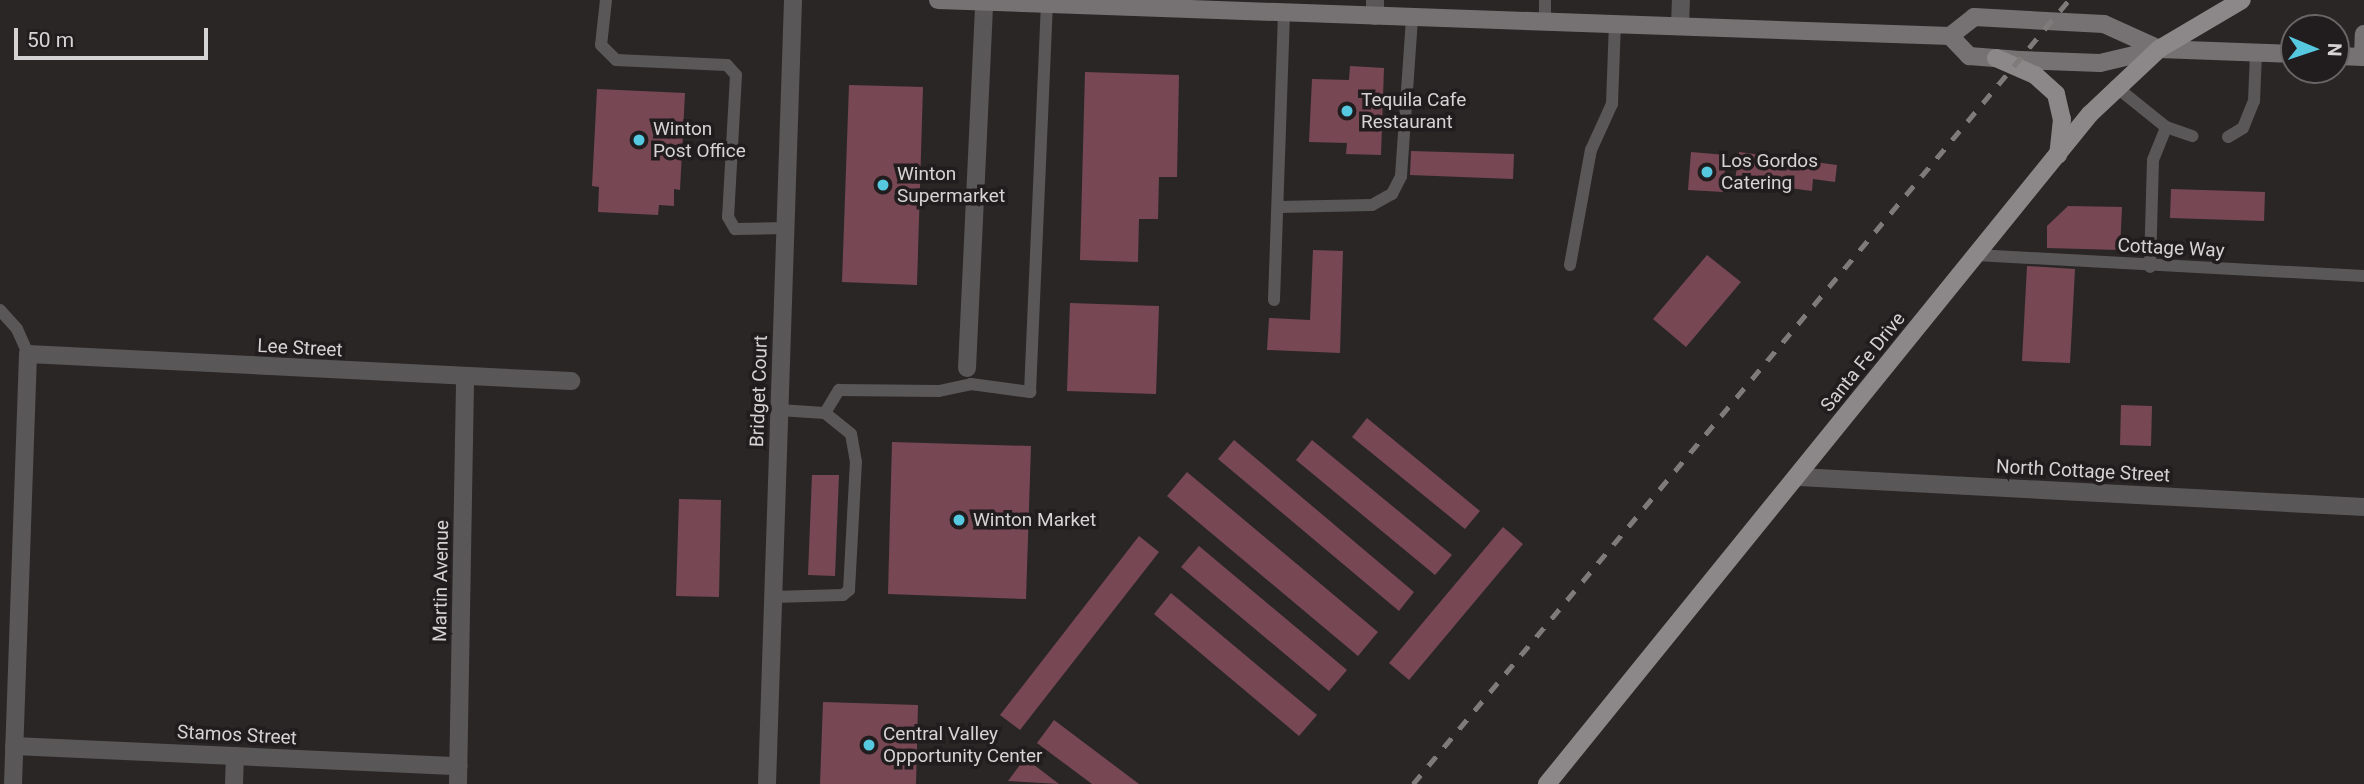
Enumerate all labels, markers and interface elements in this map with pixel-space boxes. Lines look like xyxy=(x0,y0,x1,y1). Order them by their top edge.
scale bar xyxy=(18,14,212,58)
north arrow xyxy=(2280,14,2350,84)
text: 50 m xyxy=(27,28,74,52)
text: N xyxy=(2323,43,2346,57)
place label: Tequila Cafe Restaurant xyxy=(1361,89,1466,133)
marker: Tequila Cafe Restaurant xyxy=(1339,103,1355,119)
place label: Winton Post Office xyxy=(653,118,746,162)
marker: Winton Post Office xyxy=(631,132,647,148)
place label: Los Gordos Catering xyxy=(1721,150,1818,194)
place label: Winton Supermarket xyxy=(897,163,1005,207)
marker: Los Gordos Catering xyxy=(1699,164,1715,180)
marker: Winton Supermarket xyxy=(875,177,891,193)
street label: Cottage Way xyxy=(2117,234,2225,262)
street label: Santa Fe Drive xyxy=(1816,308,1910,416)
street label: Lee Street xyxy=(257,334,343,362)
street label: Bridget Court xyxy=(746,335,772,447)
street label: North Cottage Street xyxy=(1995,455,2171,487)
place label: Winton Market xyxy=(973,509,1096,531)
marker: Winton Market xyxy=(951,512,967,528)
street label: Martin Avenue xyxy=(429,520,453,642)
street label: Stamos Street xyxy=(176,720,298,750)
place label: Central Valley Opportunity Center xyxy=(883,723,1043,767)
marker: Central Valley Opportunity Center xyxy=(861,737,877,753)

